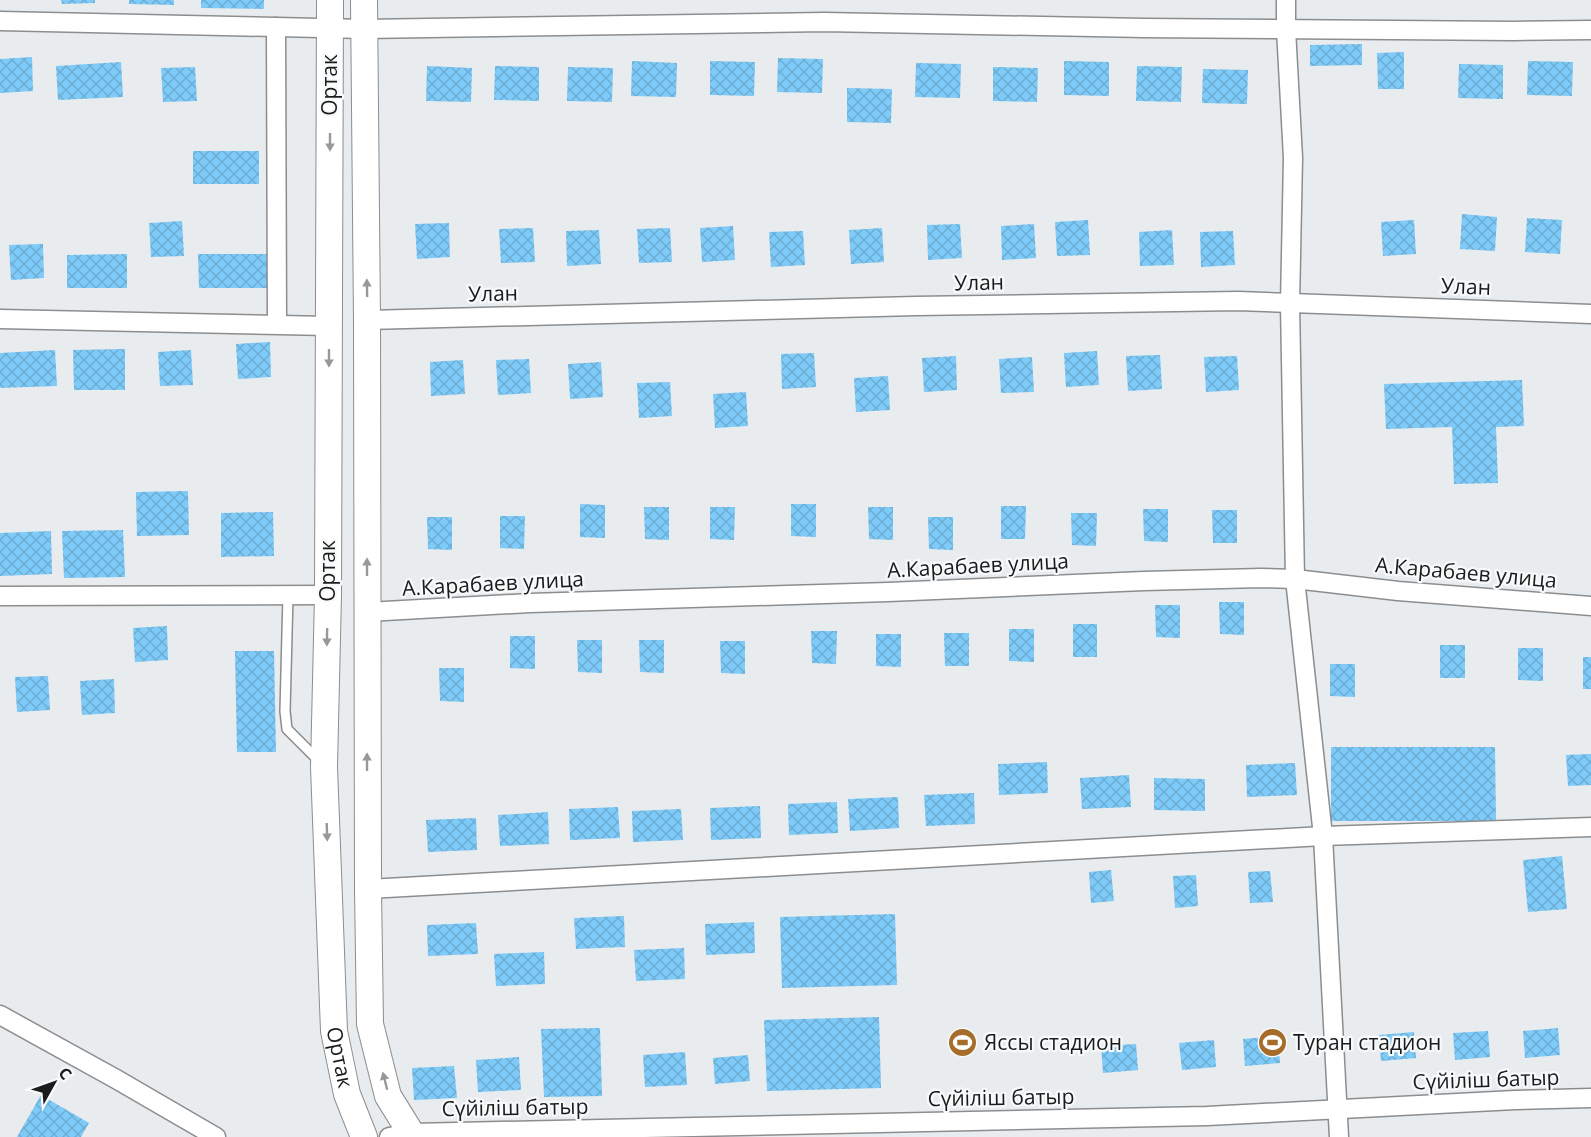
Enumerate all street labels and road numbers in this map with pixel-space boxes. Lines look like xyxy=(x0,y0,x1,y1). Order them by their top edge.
street label: Ортак xyxy=(315,54,343,116)
street label: Улан xyxy=(954,268,1004,296)
street label: Улан xyxy=(1441,271,1491,301)
street label: Улан xyxy=(468,279,518,307)
street label: Ортак xyxy=(313,540,341,602)
street label: А.Карабаев улица xyxy=(886,546,1070,584)
street label: А.Карабаев улица xyxy=(1374,550,1558,594)
street label: А.Карабаев улица xyxy=(401,564,585,602)
street label: Ортак xyxy=(320,1024,360,1090)
street label: Сүйіліш батыр xyxy=(1412,1062,1560,1096)
street label: Сүйіліш батыр xyxy=(927,1082,1075,1112)
street label: Сүйіліш батыр xyxy=(441,1092,589,1122)

